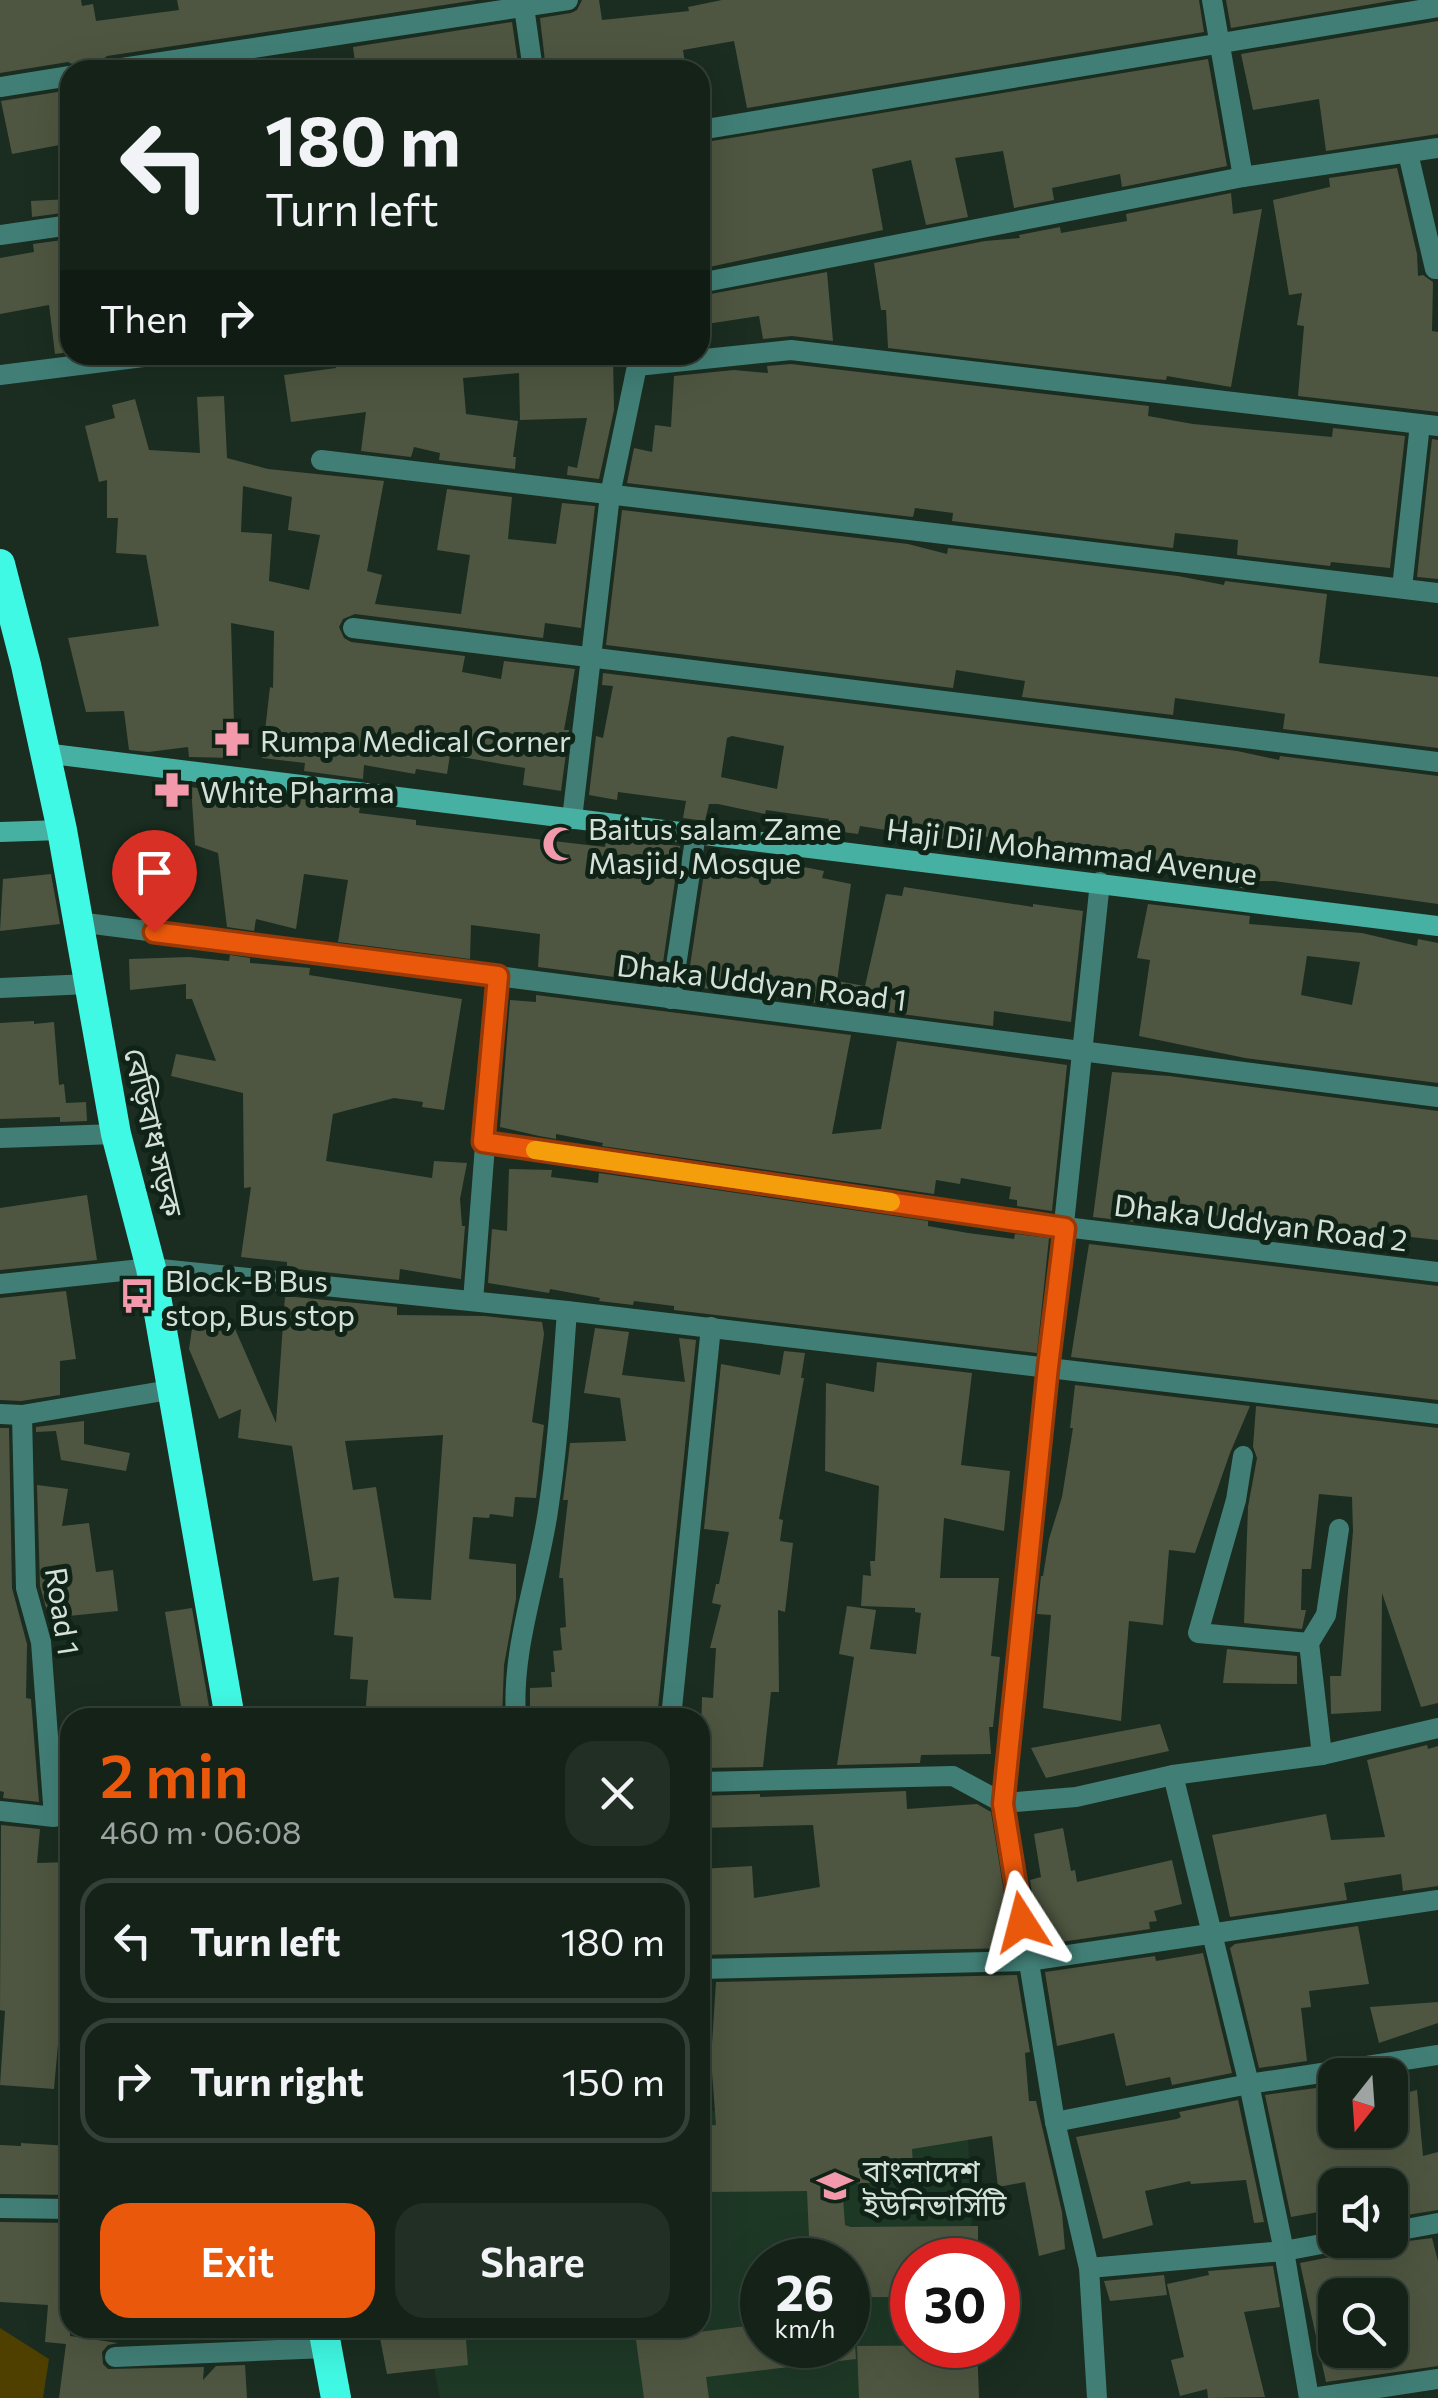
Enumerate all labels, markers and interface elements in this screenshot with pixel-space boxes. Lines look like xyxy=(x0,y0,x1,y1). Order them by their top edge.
text: 180 m xyxy=(265,95,461,180)
icon: left xyxy=(100,100,230,230)
text: Turn left xyxy=(265,180,439,235)
icon: right xyxy=(208,290,263,345)
text: Then xyxy=(100,294,188,341)
pharmacy icon: Rumpa Medical Corner xyxy=(213,720,251,758)
place label: Rumpa Medical Corner xyxy=(260,721,571,758)
pharmacy icon: White Pharma xyxy=(153,771,191,809)
place label: White Pharma xyxy=(200,772,395,809)
place label: Baitus salam Zame Masjid, Mosque xyxy=(588,809,842,880)
street label: Haji Dil Mohammad Avenue xyxy=(885,809,1259,891)
mosque icon: Baitus salam Zame Masjid, Mosque xyxy=(541,825,579,863)
pin xyxy=(112,830,197,933)
icon: arrive xyxy=(127,845,182,900)
street label: Dhaka Uddyan Road 1 xyxy=(615,945,909,1017)
street label: বেড়িবাধ সড়ক xyxy=(118,1044,193,1221)
street label: Dhaka Uddyan Road 2 xyxy=(1112,1185,1410,1257)
place label: Block-B Bus stop, Bus stop xyxy=(165,1261,355,1332)
bus stop icon: Block-B Bus stop, Bus stop xyxy=(118,1277,156,1315)
street label: Road 1 xyxy=(39,1564,89,1658)
text: 2 min xyxy=(100,1737,249,1810)
button: close xyxy=(565,1741,670,1846)
text: 460 m · 06:08 xyxy=(100,1811,302,1851)
position arrow xyxy=(970,1870,1074,1974)
icon: left xyxy=(105,1913,160,1968)
text: Turn left xyxy=(190,1917,341,1964)
text: 180 m xyxy=(560,1917,665,1964)
icon: right xyxy=(105,2053,160,2108)
text: Turn right xyxy=(190,2057,364,2104)
text: 150 m xyxy=(562,2057,665,2104)
north arrow xyxy=(1318,2058,1408,2148)
map controls xyxy=(1318,2058,1408,2368)
place label: বাংলাদেশ ইউনিভার্সিটি xyxy=(862,2151,1007,2222)
school or university icon: বাংলাদেশ ইউনিভার্সিটি xyxy=(816,2167,854,2205)
button: sound xyxy=(1318,2168,1408,2258)
button: Exit xyxy=(100,2203,375,2318)
button: Share xyxy=(395,2203,670,2318)
speed limit sign: 30 xyxy=(890,2238,1020,2368)
text: 26 xyxy=(775,2260,834,2321)
button: search xyxy=(1318,2278,1408,2368)
text: km/h xyxy=(775,2313,835,2343)

